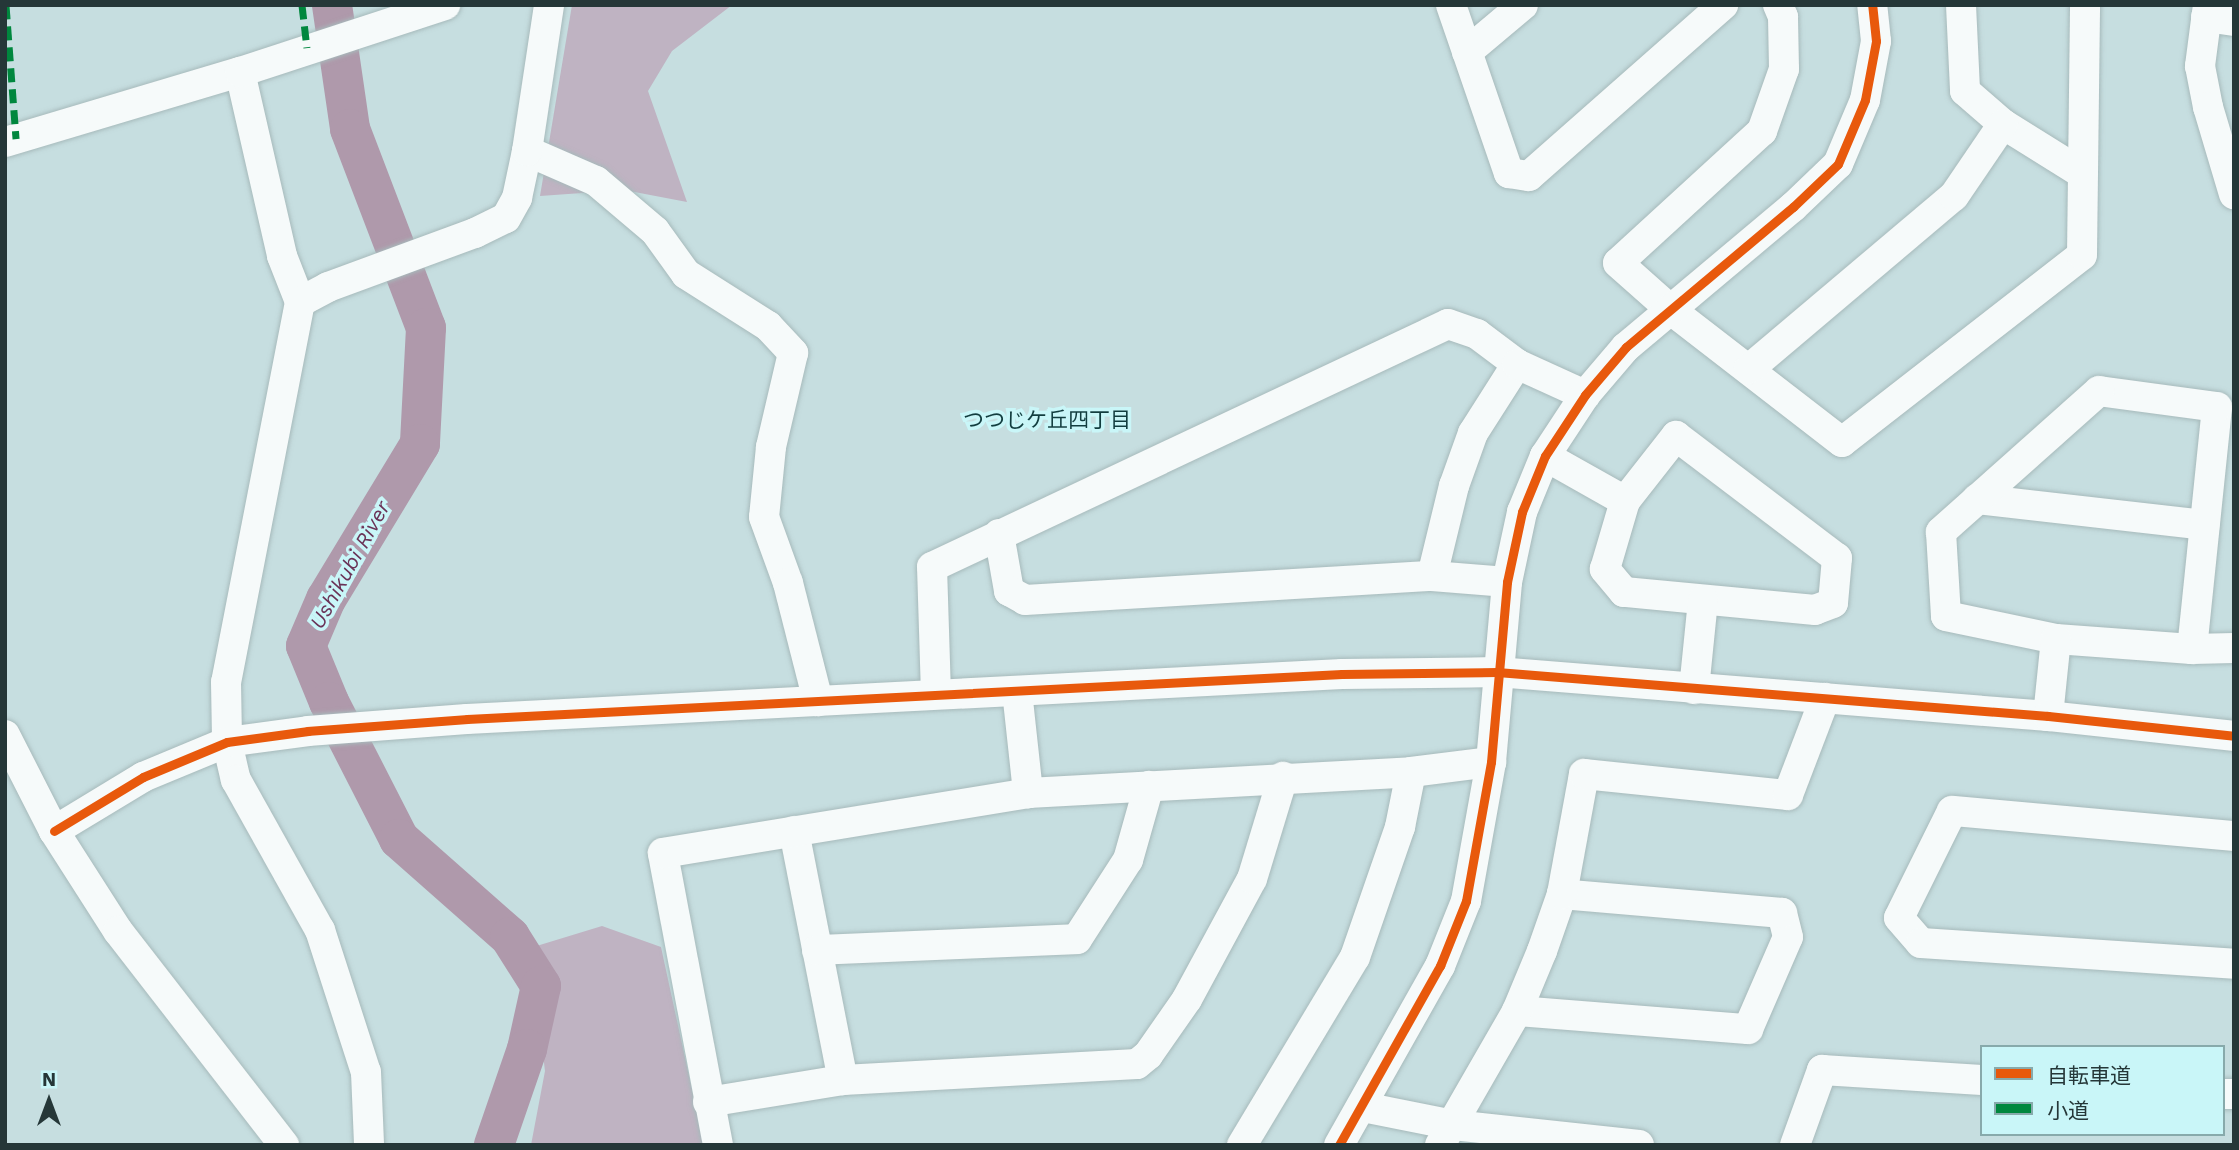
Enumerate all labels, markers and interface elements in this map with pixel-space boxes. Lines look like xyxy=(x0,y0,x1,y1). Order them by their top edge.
district label: つつじケ丘四丁目 xyxy=(963,407,1131,433)
water label: Ushikubi River xyxy=(305,497,395,633)
legend xyxy=(1980,1045,2225,1136)
text: 自転車道 xyxy=(2047,1063,2131,1088)
north arrow xyxy=(14,1066,84,1136)
text: N xyxy=(42,1068,56,1091)
text: 小道 xyxy=(2047,1098,2089,1123)

